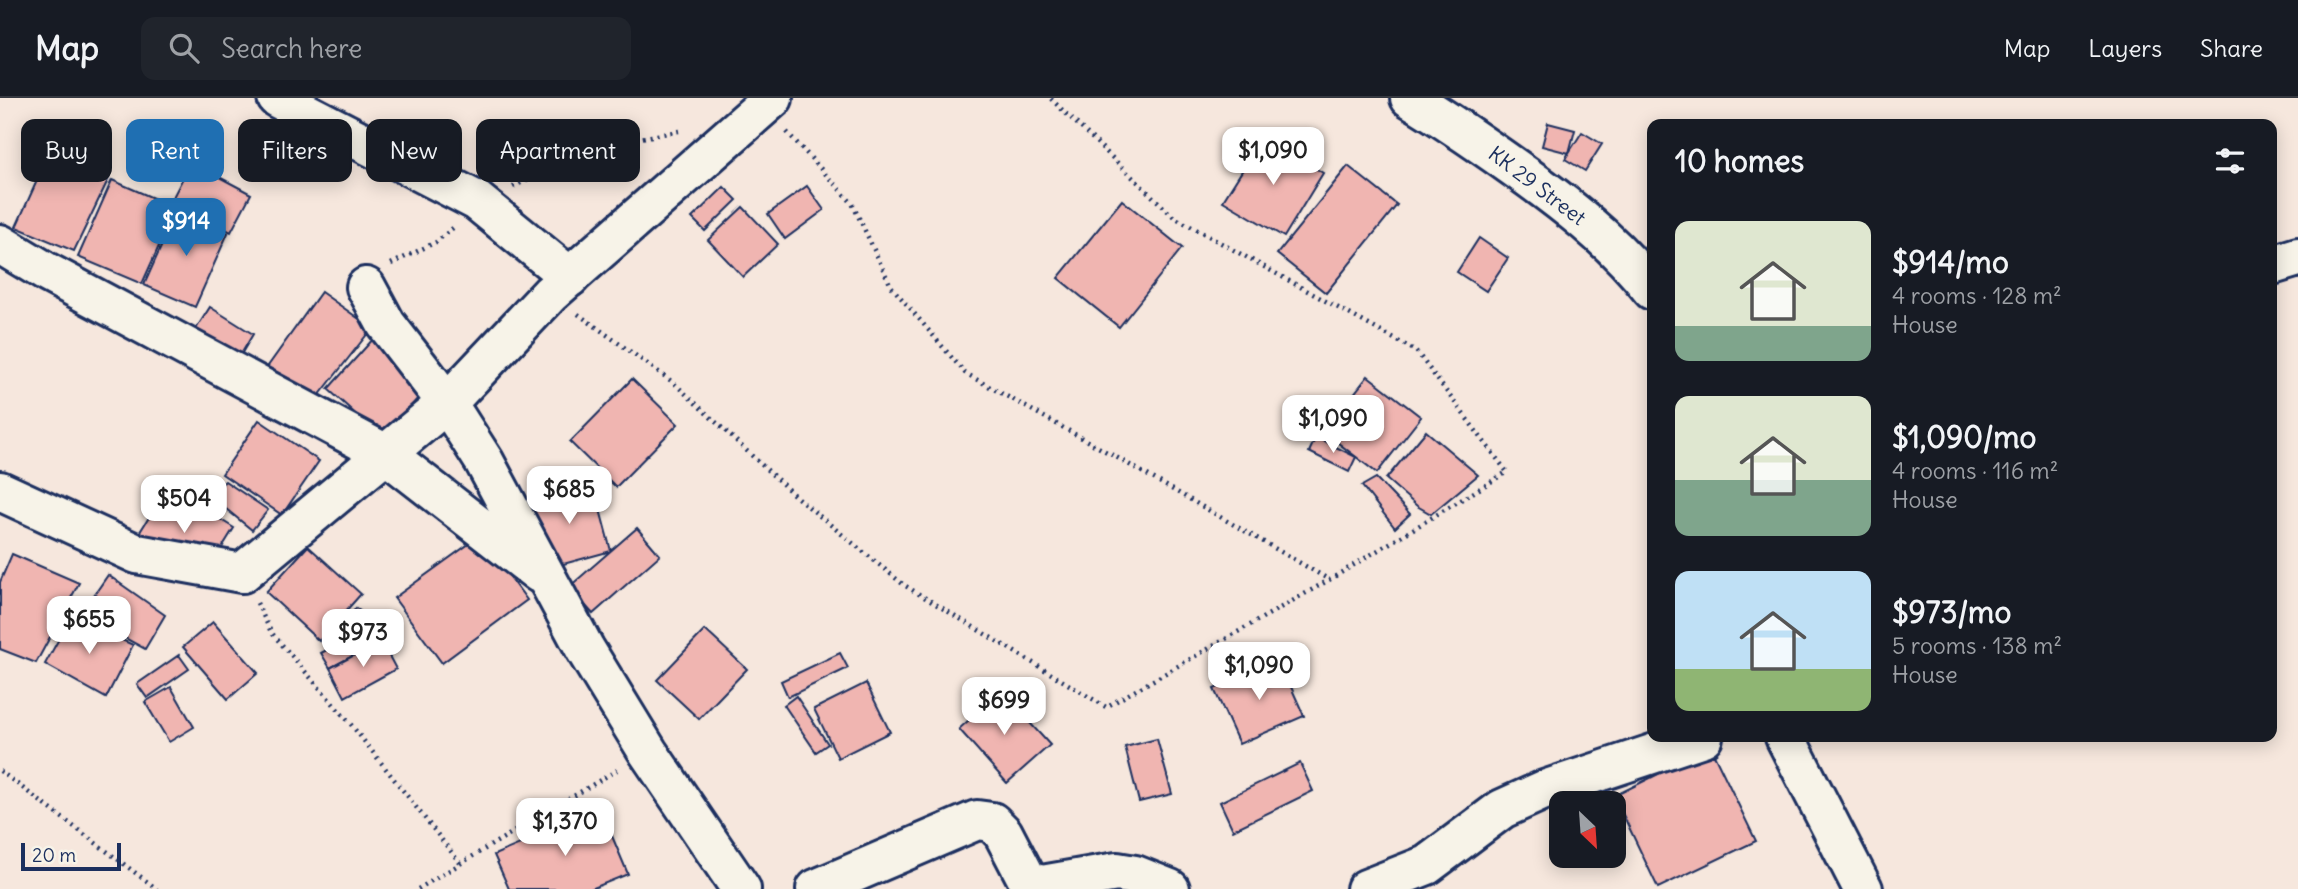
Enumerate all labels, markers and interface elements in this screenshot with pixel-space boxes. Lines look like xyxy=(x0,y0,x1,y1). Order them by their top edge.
search box xyxy=(141,17,631,80)
text: Map xyxy=(35,27,99,69)
icon: search xyxy=(165,29,203,67)
text: Search here xyxy=(221,32,362,65)
text: Map xyxy=(2004,33,2050,63)
text: Layers xyxy=(2088,33,2162,63)
text: Share xyxy=(2200,33,2263,63)
chip: Buy xyxy=(21,119,112,182)
chip: Rent xyxy=(126,119,224,182)
chip: Filters xyxy=(238,119,352,182)
chip: New xyxy=(366,119,462,182)
chip: Apartment xyxy=(476,119,640,182)
pin: $1,090 xyxy=(1216,127,1330,187)
text: $1,090 xyxy=(1238,135,1308,164)
street label: KK 29 Street xyxy=(1483,140,1592,231)
text: 10 homes xyxy=(1675,142,1804,180)
icon: filters xyxy=(2211,142,2249,180)
pin: $914 xyxy=(145,198,227,258)
text: $914 xyxy=(162,206,210,235)
text: $914/mo xyxy=(1892,243,2009,281)
icon: home xyxy=(1731,249,1815,333)
text: 4 rooms · 128 m² xyxy=(1892,281,2062,310)
text: House xyxy=(1892,310,1958,339)
pin: $1,090 xyxy=(1276,396,1390,455)
text: $1,090 xyxy=(1298,403,1368,432)
text: $1,090/mo xyxy=(1892,418,2036,456)
icon: home xyxy=(1731,424,1815,508)
text: 4 rooms · 116 m² xyxy=(1892,456,2058,485)
pin: $685 xyxy=(528,466,610,526)
text: $685 xyxy=(543,474,595,503)
pin: $504 xyxy=(143,476,225,535)
text: $504 xyxy=(157,483,211,512)
text: House xyxy=(1892,485,1958,514)
text: $973/mo xyxy=(1892,593,2011,631)
pin: $655 xyxy=(48,596,130,656)
icon: home xyxy=(1731,599,1815,683)
text: $655 xyxy=(63,604,115,633)
pin: $973 xyxy=(322,610,404,669)
text: $973 xyxy=(338,617,388,646)
text: 5 rooms · 138 m² xyxy=(1892,631,2062,660)
pin: $1,090 xyxy=(1202,642,1316,702)
text: $1,090 xyxy=(1224,650,1294,679)
text: House xyxy=(1892,660,1958,689)
pin: $699 xyxy=(963,678,1045,737)
text: $699 xyxy=(978,685,1030,714)
north arrow xyxy=(1549,791,1626,868)
map controls xyxy=(1549,791,1626,868)
pin: $1,370 xyxy=(508,798,622,858)
text: $1,370 xyxy=(532,806,598,835)
scale bar xyxy=(21,840,121,872)
text: 20 m xyxy=(32,843,76,867)

